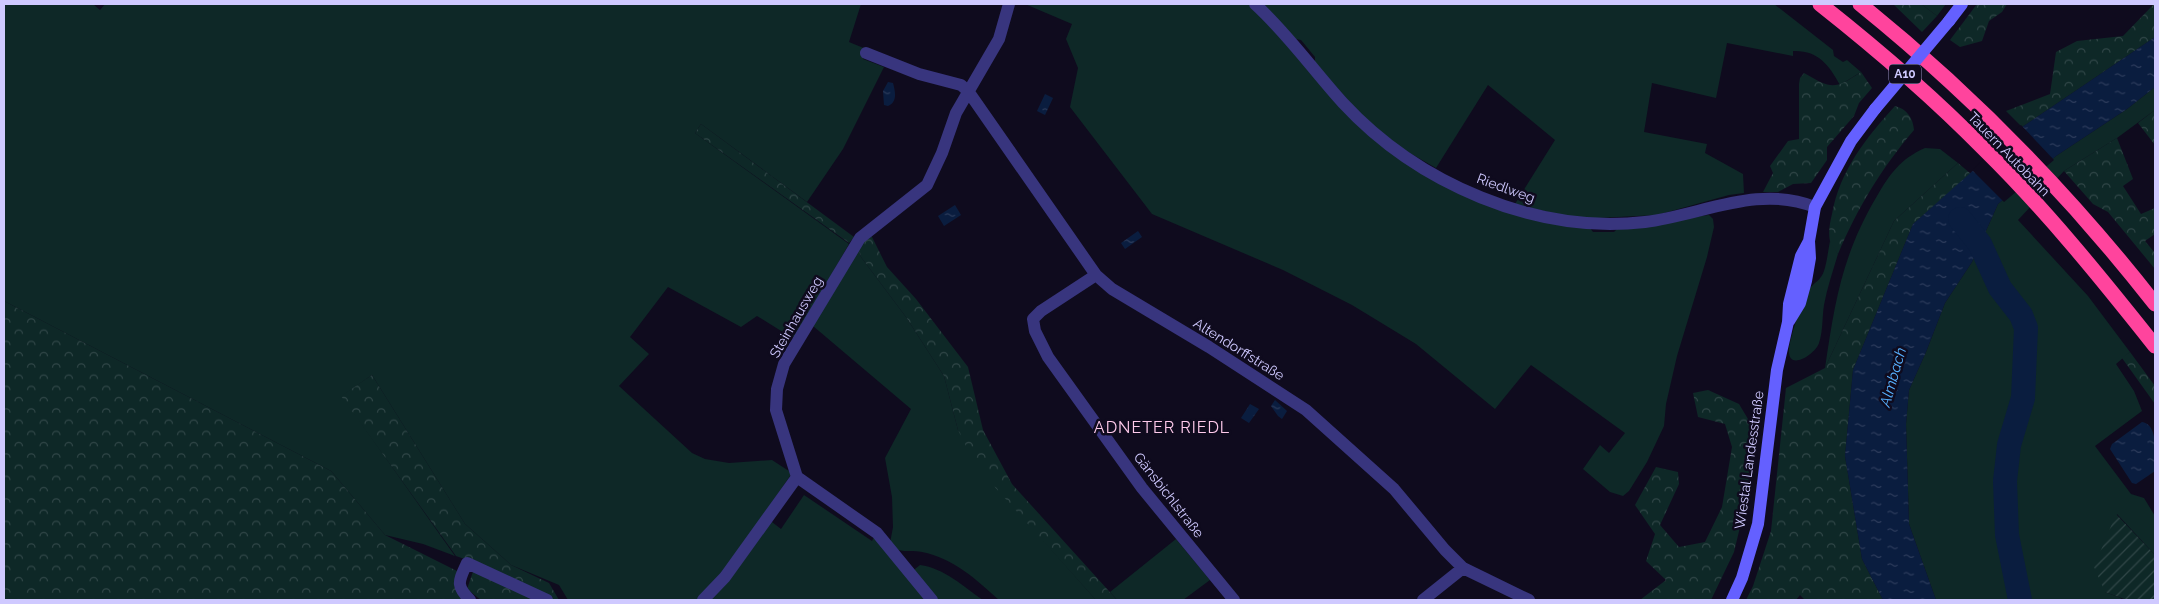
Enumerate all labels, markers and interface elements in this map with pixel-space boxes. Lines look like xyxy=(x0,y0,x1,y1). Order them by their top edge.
road number: A10 xyxy=(1889,64,1921,84)
street label: Tauern Autobahn xyxy=(1965,109,2053,199)
street label: Riedlweg xyxy=(1475,170,1537,206)
street label: Steinhausweg xyxy=(766,274,826,360)
street label: Altendorffstraße xyxy=(1191,315,1287,383)
water label: Almbach xyxy=(1876,345,1910,410)
street label: Wiestal Landesstraße xyxy=(1731,390,1767,530)
district label: ADNETER RIEDL xyxy=(1094,418,1230,437)
street label: Gänsbichlstraße xyxy=(1131,449,1207,541)

